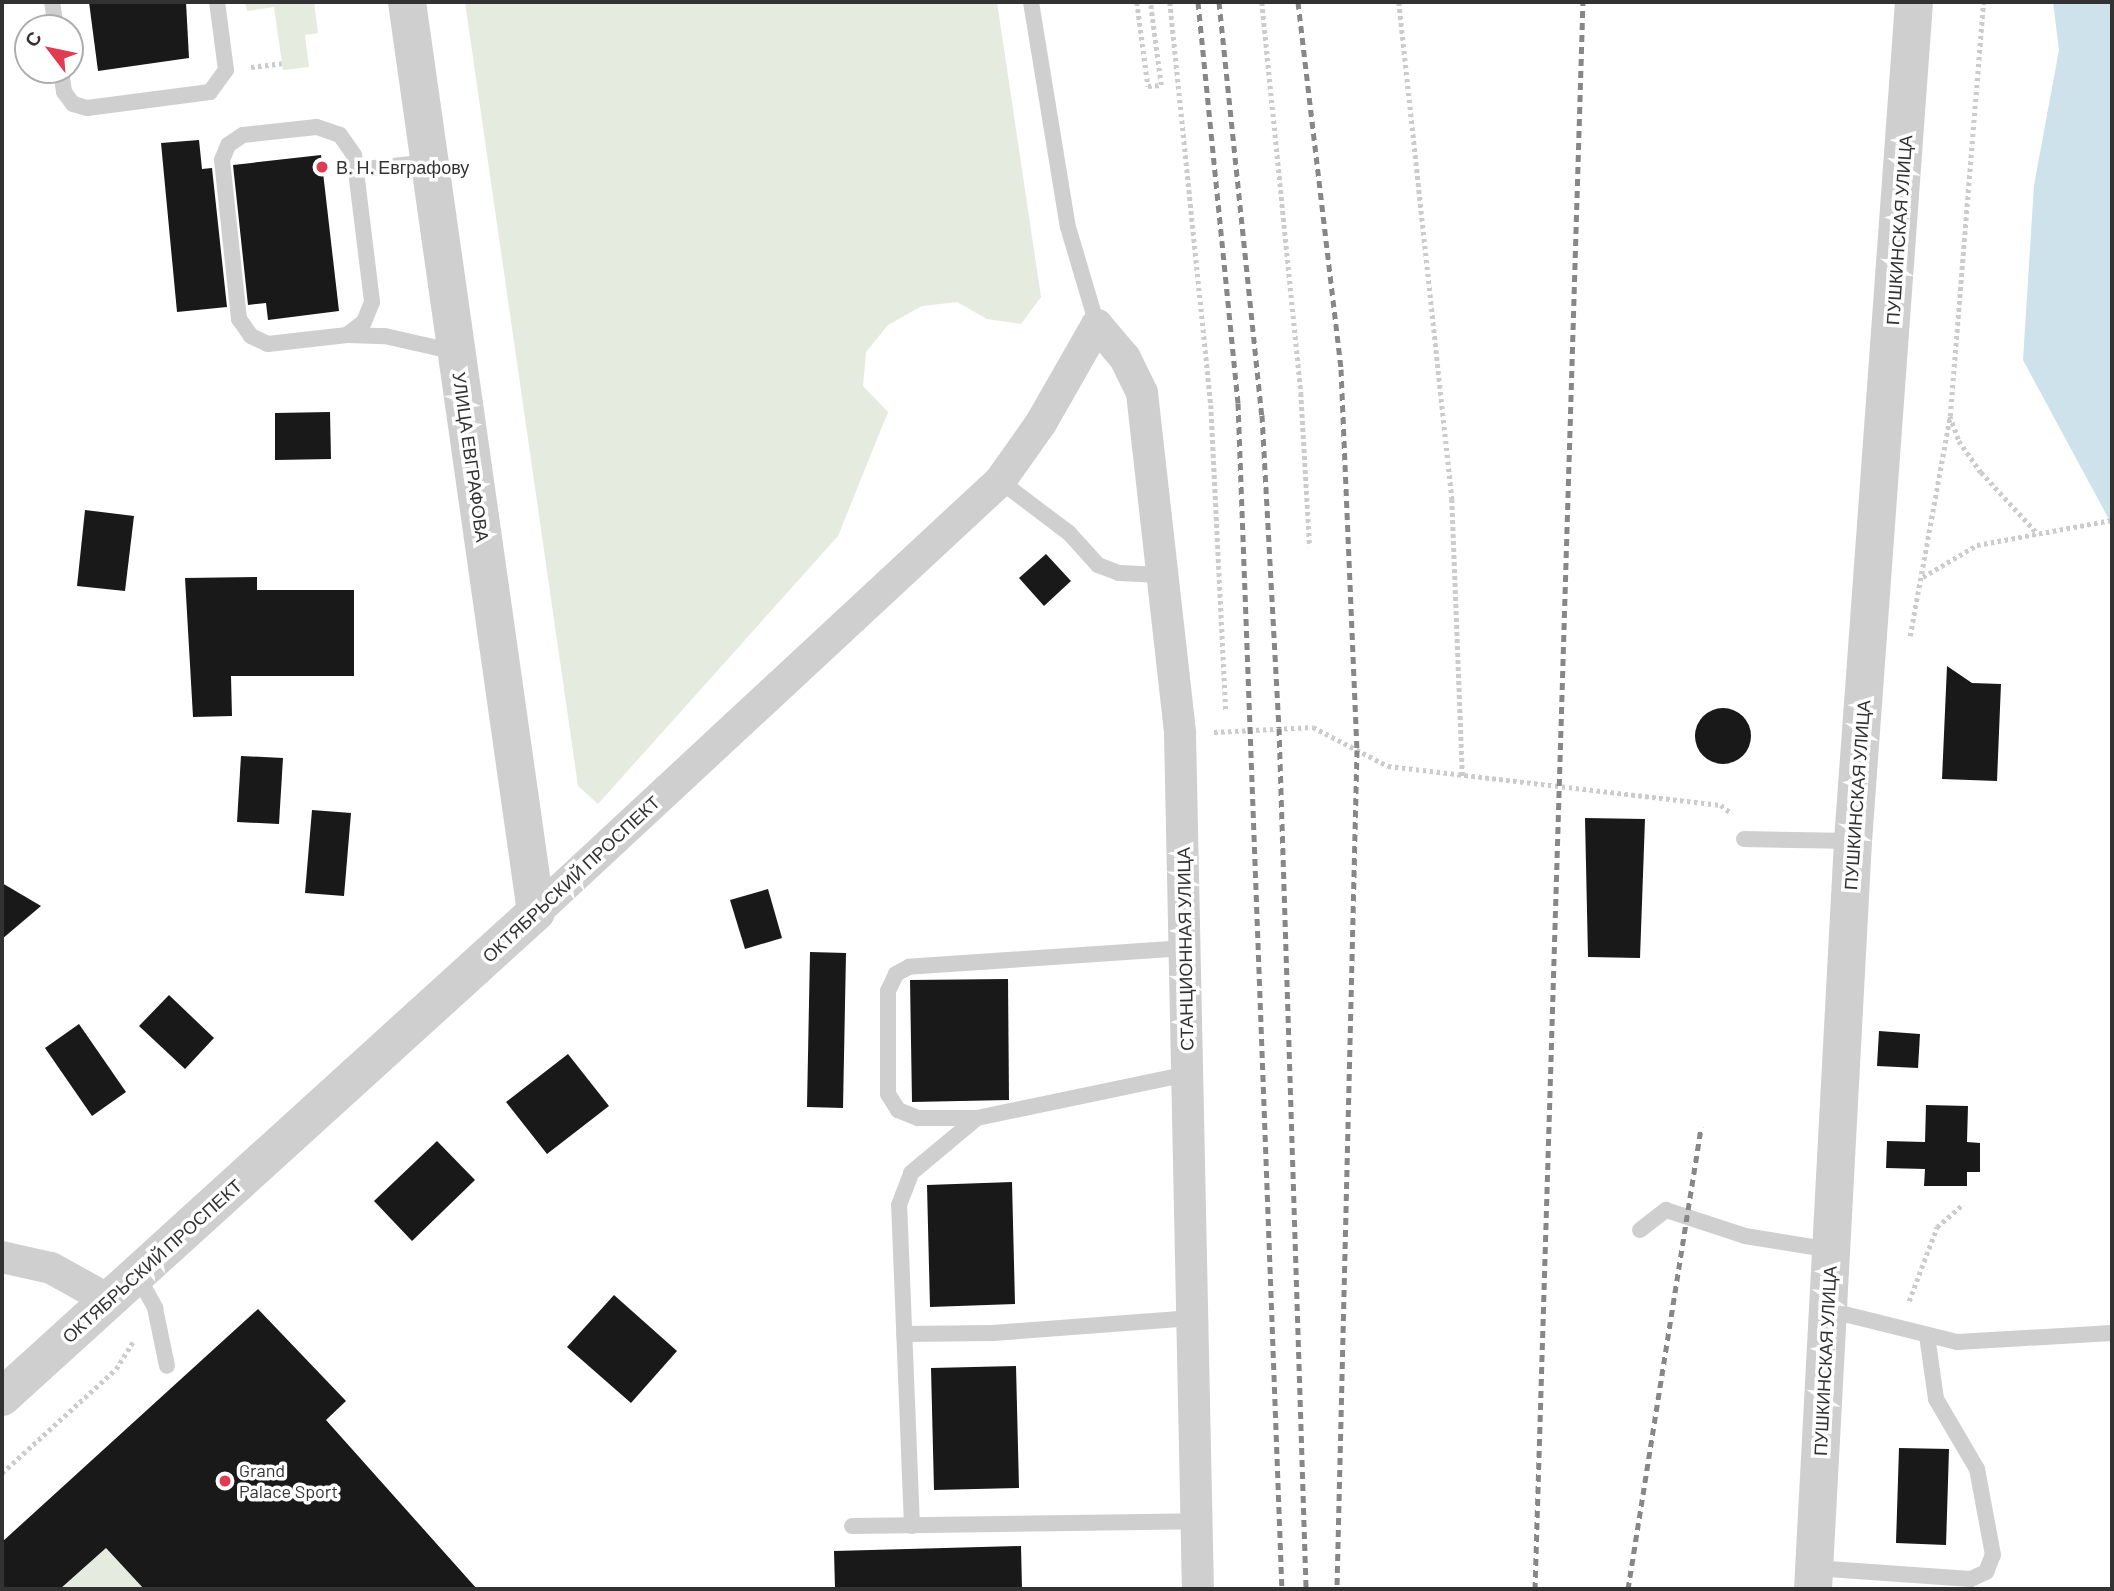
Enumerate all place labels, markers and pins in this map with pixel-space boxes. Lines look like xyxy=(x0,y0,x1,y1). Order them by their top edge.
place label: В. Н. Евграфову xyxy=(336,156,469,178)
marker: В. Н. Евграфову xyxy=(314,159,330,175)
place label: Grand Palace Sport xyxy=(239,1460,338,1502)
marker: Grand Palace Sport xyxy=(217,1473,233,1489)

